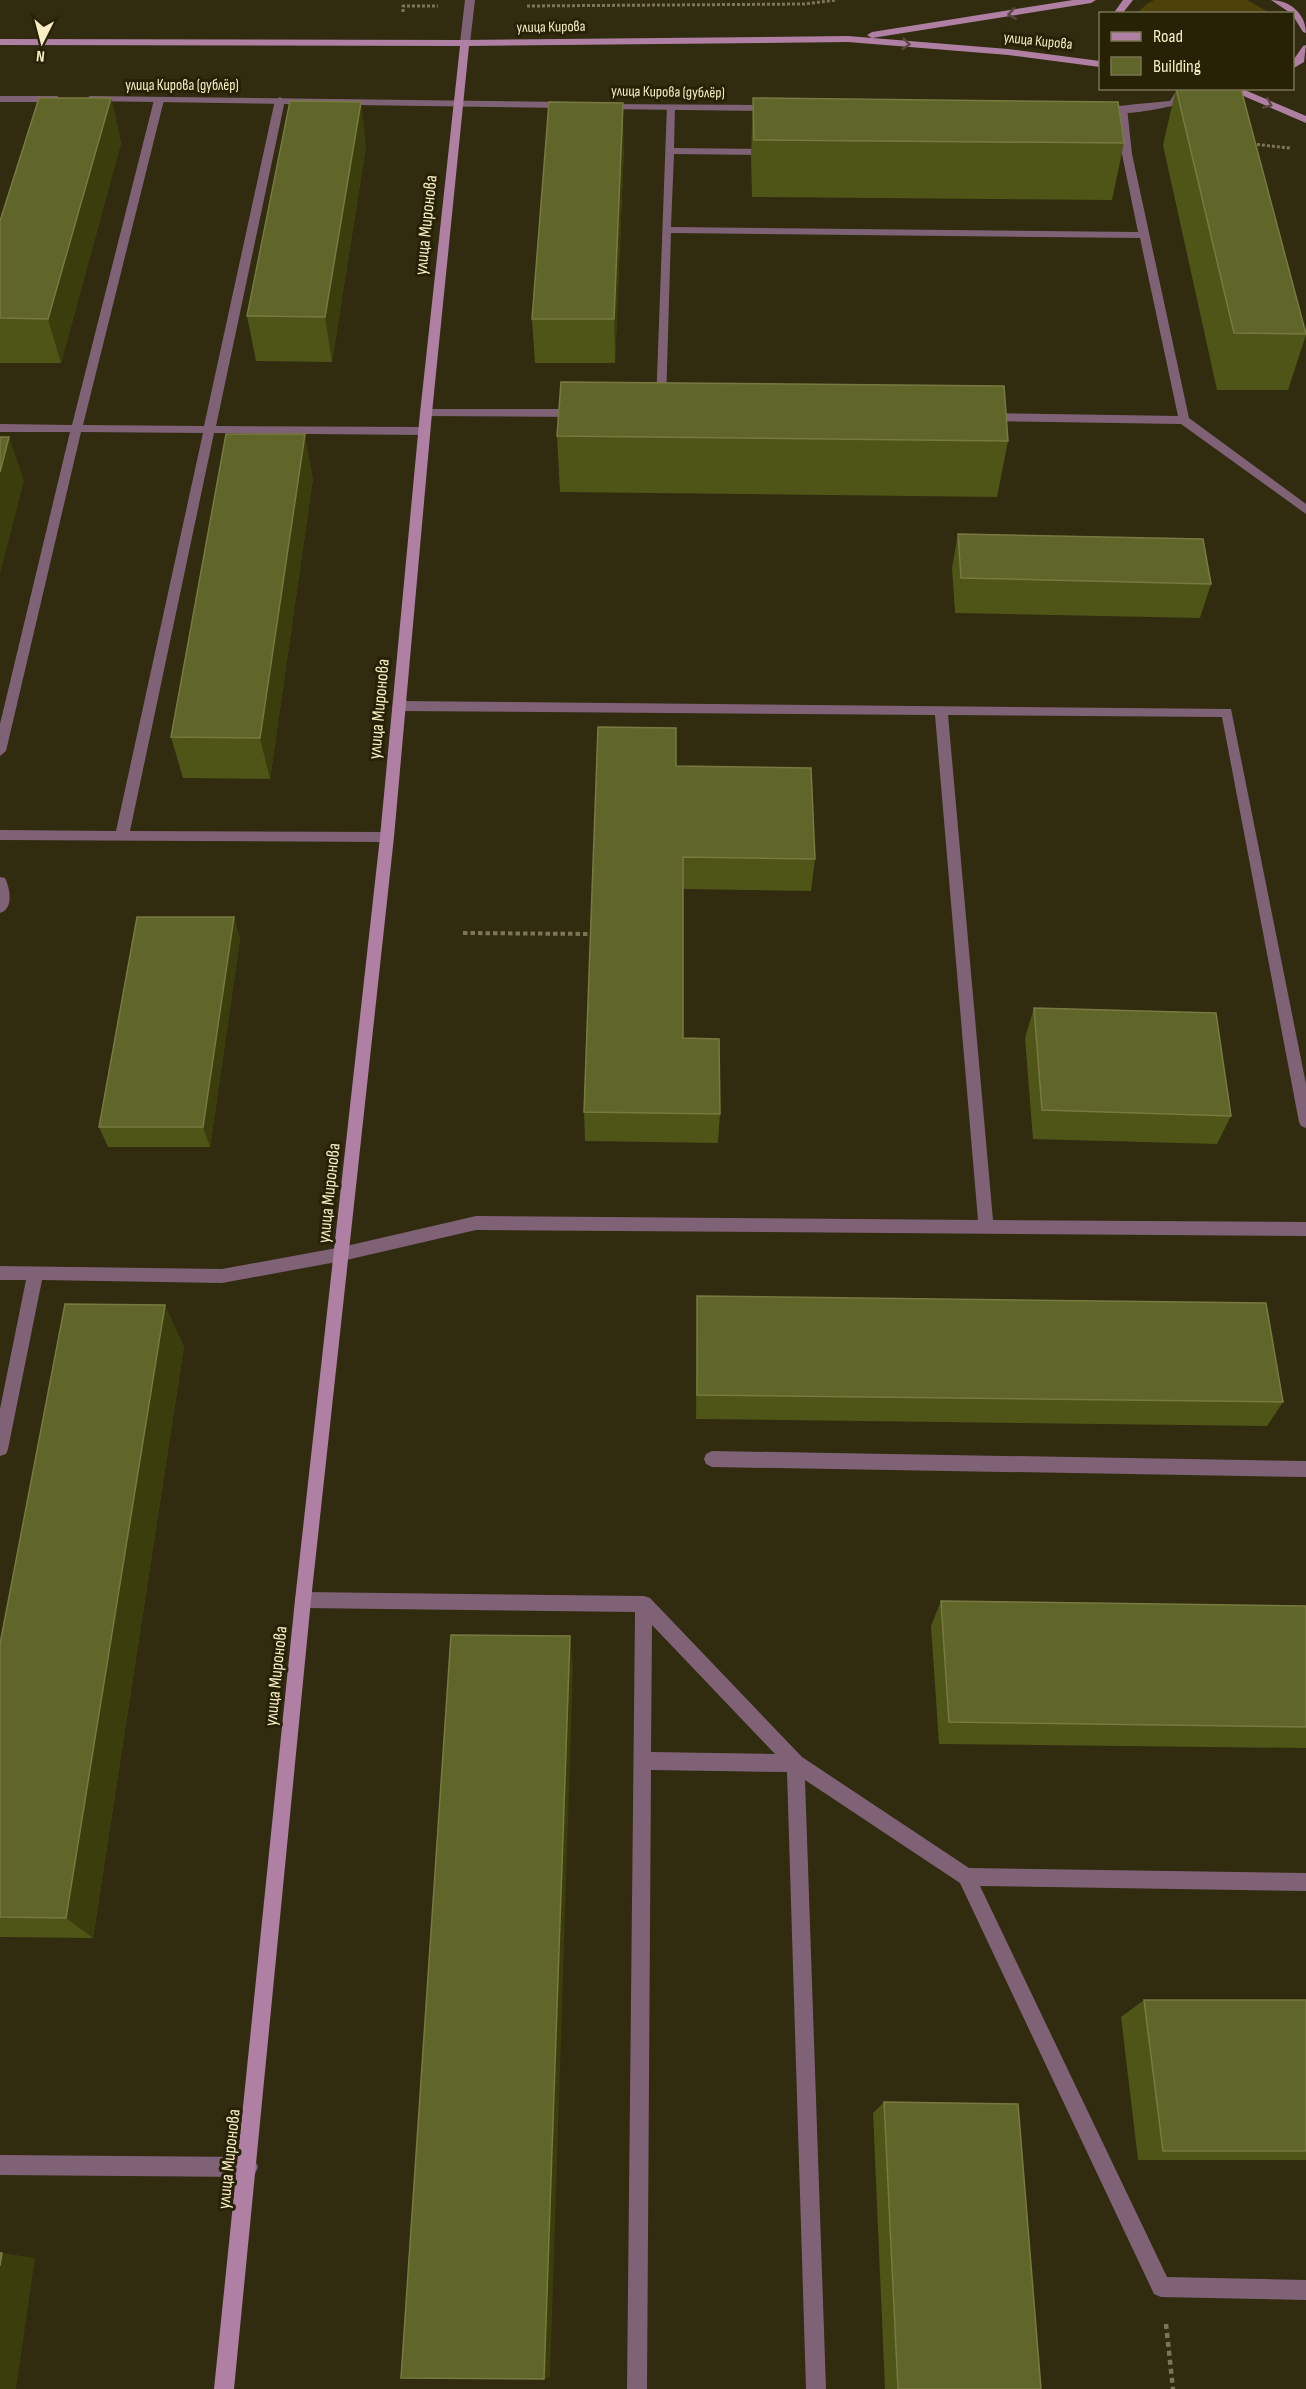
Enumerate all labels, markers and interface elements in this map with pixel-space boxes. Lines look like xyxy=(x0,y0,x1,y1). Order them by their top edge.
one-way arrow xyxy=(1008,7,1017,19)
north arrow xyxy=(12,12,72,72)
legend xyxy=(1099,12,1294,90)
street label: улица Кирова xyxy=(516,17,586,37)
text: Road xyxy=(1153,26,1183,47)
street label: улица Кирова xyxy=(1003,28,1074,54)
one-way arrow xyxy=(901,37,911,50)
text: N xyxy=(35,46,46,65)
text: Building xyxy=(1153,56,1201,77)
street label: улица Кирова (дублёр) xyxy=(125,76,239,95)
street label: улица Кирова (дублёр) xyxy=(611,82,725,102)
one-way arrow xyxy=(1262,97,1273,109)
street label: улица Миронова xyxy=(410,174,442,276)
street label: улица Миронова xyxy=(364,658,394,760)
street label: улица Миронова xyxy=(313,1142,345,1244)
street label: улица Миронова xyxy=(260,1625,292,1727)
street label: улица Миронова xyxy=(213,2108,245,2210)

